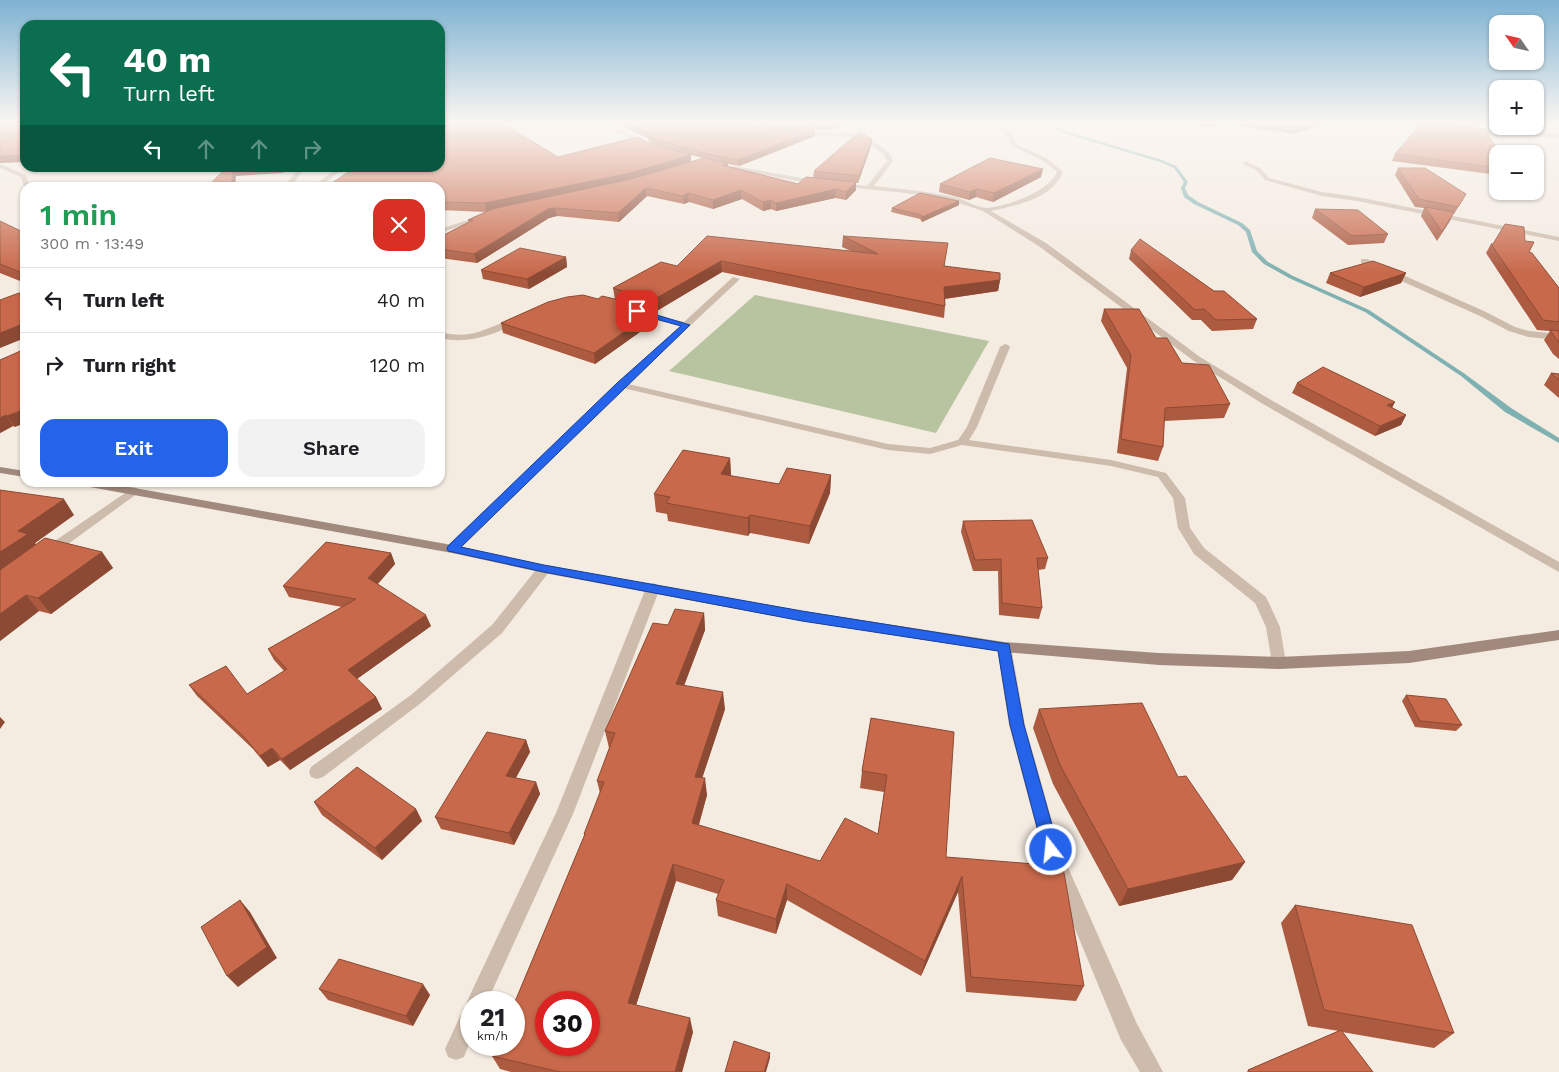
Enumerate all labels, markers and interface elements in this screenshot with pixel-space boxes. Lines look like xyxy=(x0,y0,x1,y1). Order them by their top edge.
north arrow xyxy=(1489,15,1544,70)
map controls xyxy=(1489,15,1544,200)
text: 40 m xyxy=(123,39,211,81)
icon: left xyxy=(40,40,105,105)
button: + xyxy=(1489,80,1544,135)
text: Turn left xyxy=(123,81,215,106)
icon: left xyxy=(139,135,167,163)
icon: ahead xyxy=(192,135,220,163)
icon: ahead xyxy=(245,135,273,163)
icon: right xyxy=(298,135,326,163)
button: − xyxy=(1489,145,1544,200)
text: 1 min xyxy=(40,197,117,232)
button: close xyxy=(373,199,425,251)
text: 300 m · 13:49 xyxy=(40,234,144,253)
icon: left xyxy=(40,286,68,314)
text: Turn left xyxy=(83,289,164,312)
text: 40 m xyxy=(377,289,425,312)
pin xyxy=(616,290,658,332)
icon: arrive xyxy=(623,297,651,325)
icon: right xyxy=(40,351,68,379)
text: Turn right xyxy=(83,354,176,377)
text: 120 m xyxy=(370,354,425,377)
button: Exit xyxy=(40,419,228,477)
button: Share xyxy=(238,419,425,477)
position arrow xyxy=(1024,823,1076,875)
speed limit sign: 30 xyxy=(535,991,600,1056)
text: 21 xyxy=(480,1003,505,1032)
text: km/h xyxy=(477,1029,508,1043)

